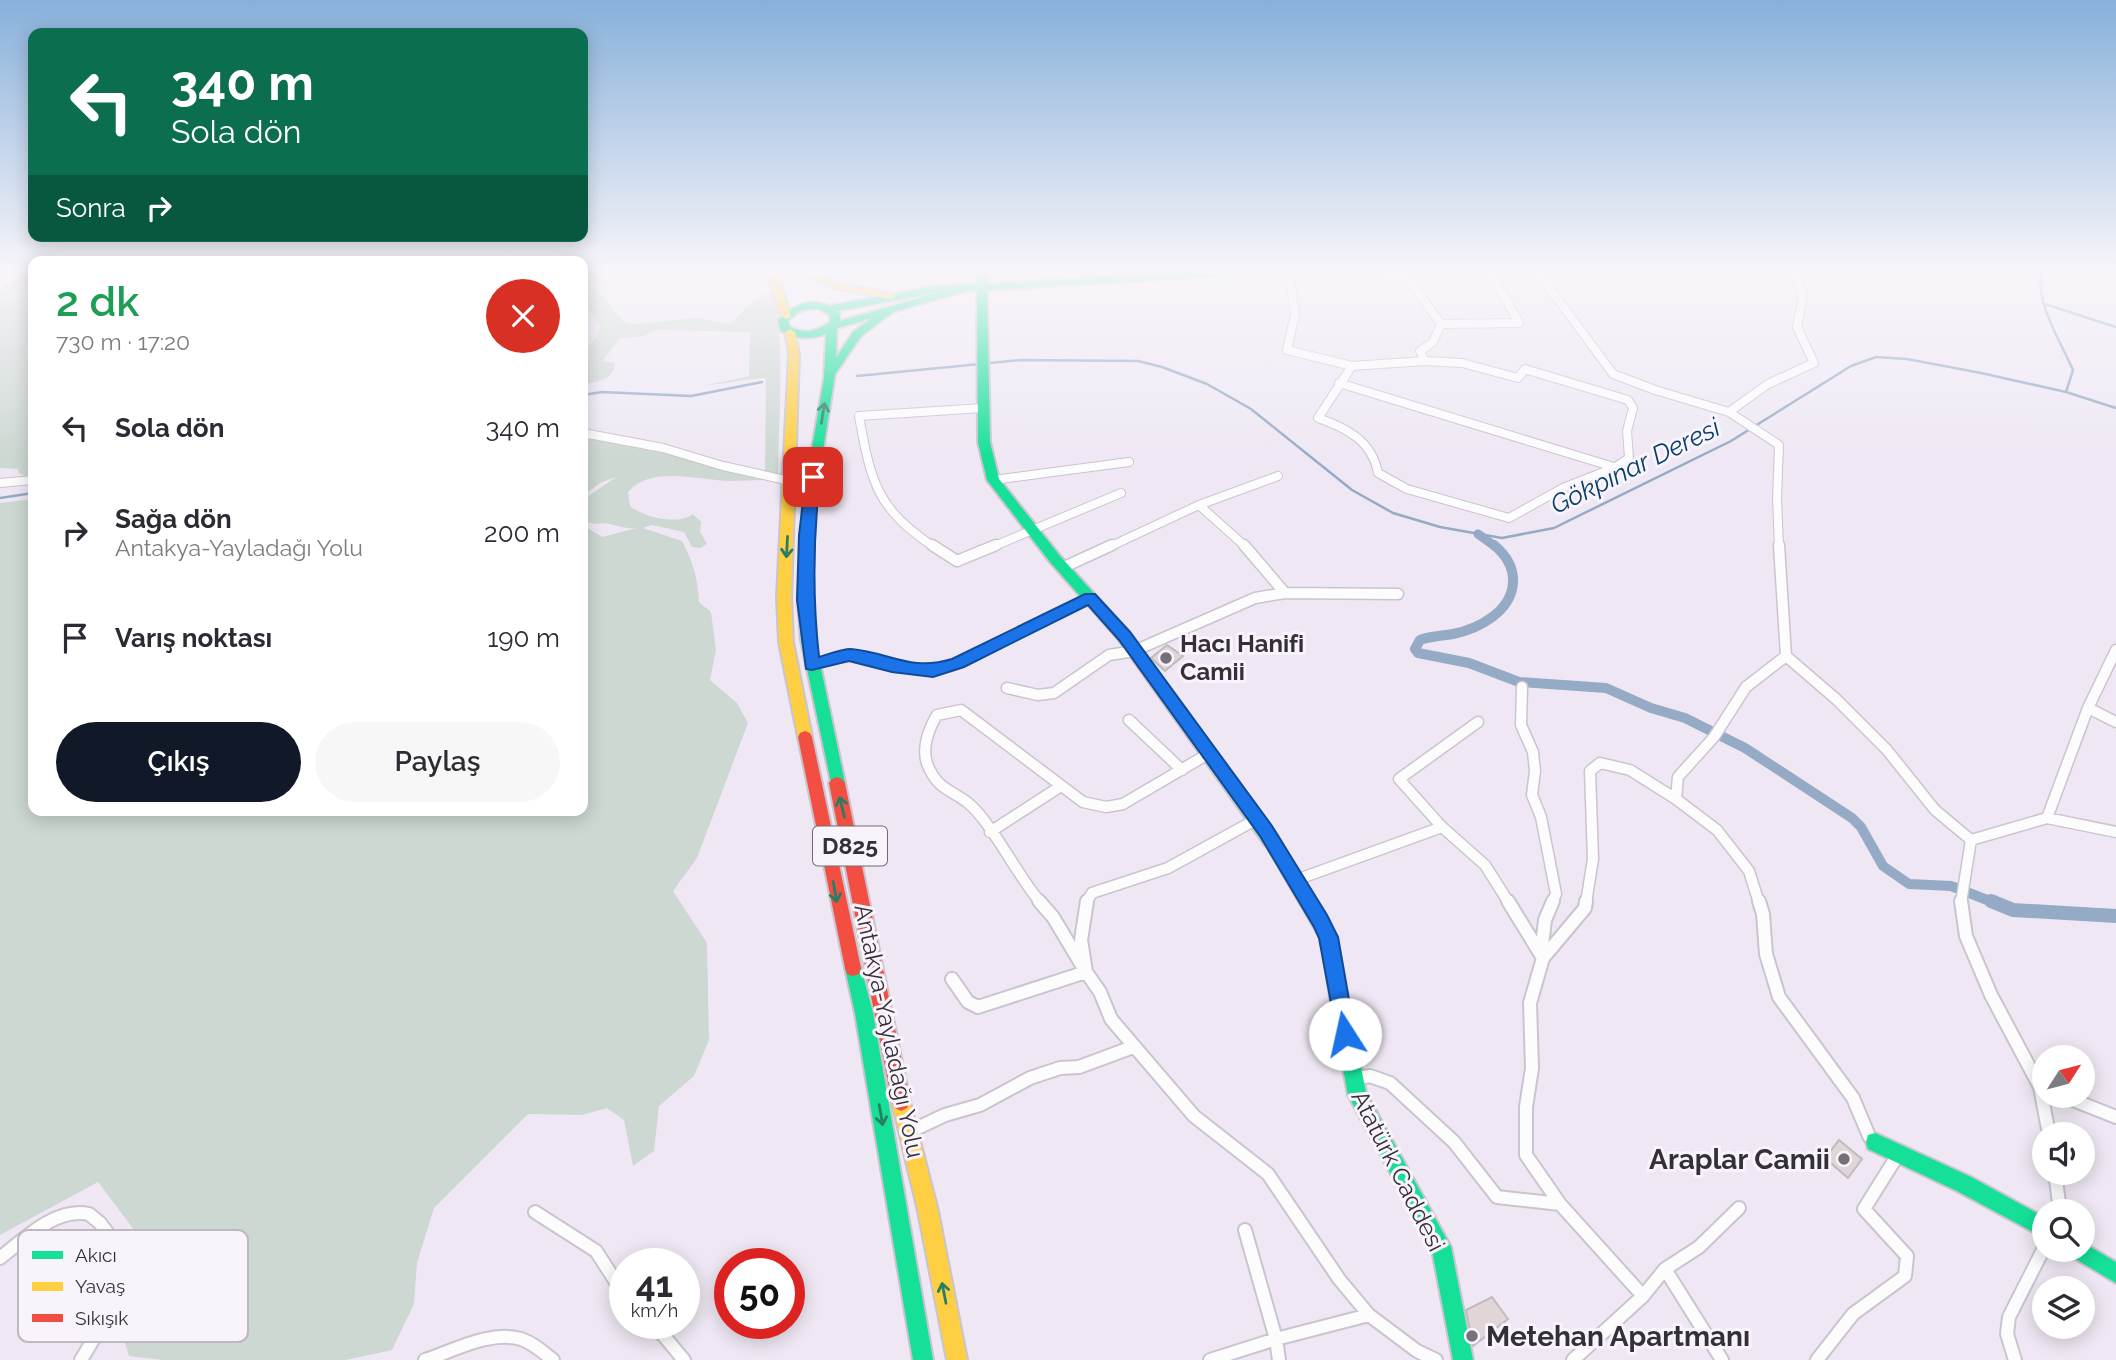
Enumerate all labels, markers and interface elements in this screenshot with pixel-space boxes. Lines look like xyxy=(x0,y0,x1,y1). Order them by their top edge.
text: 340 m xyxy=(171,54,314,111)
icon: left xyxy=(56,56,147,147)
text: Sola dön xyxy=(171,113,301,150)
icon: right xyxy=(140,189,178,227)
text: Sonra xyxy=(56,193,126,223)
text: 2 dk xyxy=(56,277,139,326)
button: close xyxy=(486,279,560,353)
text: 730 m · 17:20 xyxy=(56,328,190,355)
one-way arrow xyxy=(817,402,830,425)
icon: left xyxy=(56,409,94,447)
water label: Gökpınar Deresi xyxy=(1545,412,1725,520)
text: Sola dön xyxy=(115,413,224,443)
text: 340 m xyxy=(485,413,560,443)
pin xyxy=(783,447,843,507)
icon: arrive xyxy=(794,458,832,496)
text: Sağa dön xyxy=(115,504,232,534)
icon: right xyxy=(56,514,94,552)
text: 200 m xyxy=(484,518,560,548)
text: Antakya-Yayladağı Yolu xyxy=(115,534,363,561)
one-way arrow xyxy=(780,535,793,558)
icon: arrive xyxy=(56,619,94,657)
text: Varış noktası xyxy=(115,623,272,653)
text: 190 m xyxy=(487,623,560,653)
place label: Hacı Hanifi Camii xyxy=(1180,629,1304,686)
marker: Hacı Hanifi Camii xyxy=(1158,650,1174,666)
button: Çıkış xyxy=(56,722,301,802)
button: Paylaş xyxy=(315,722,560,802)
one-way arrow xyxy=(835,796,848,819)
road number: D825 xyxy=(813,826,887,866)
one-way arrow xyxy=(829,880,843,903)
street label: Antakya-Yayladağı Yolu xyxy=(848,901,931,1160)
position arrow xyxy=(1308,997,1382,1071)
north arrow xyxy=(2032,1045,2095,1108)
map controls xyxy=(2032,1045,2095,1339)
street label: Atatürk Caddesi xyxy=(1345,1086,1451,1256)
one-way arrow xyxy=(875,1103,888,1126)
button: sound xyxy=(2032,1122,2095,1185)
place label: Araplar Camii xyxy=(1649,1143,1830,1176)
marker: Araplar Camii xyxy=(1836,1151,1852,1167)
button: search xyxy=(2032,1199,2095,1262)
legend xyxy=(18,1230,248,1342)
text: Akıcı xyxy=(75,1244,117,1266)
speed limit sign: 50 xyxy=(714,1248,805,1339)
text: 41 xyxy=(636,1264,673,1305)
text: Yavaş xyxy=(75,1275,125,1297)
button: layers xyxy=(2032,1276,2095,1339)
one-way arrow xyxy=(936,1282,950,1305)
text: km/h xyxy=(631,1300,678,1321)
text: Sıkışık xyxy=(75,1307,128,1329)
place label: Metehan Apartmanı xyxy=(1486,1320,1750,1353)
marker: Metehan Apartmanı xyxy=(1464,1328,1480,1344)

